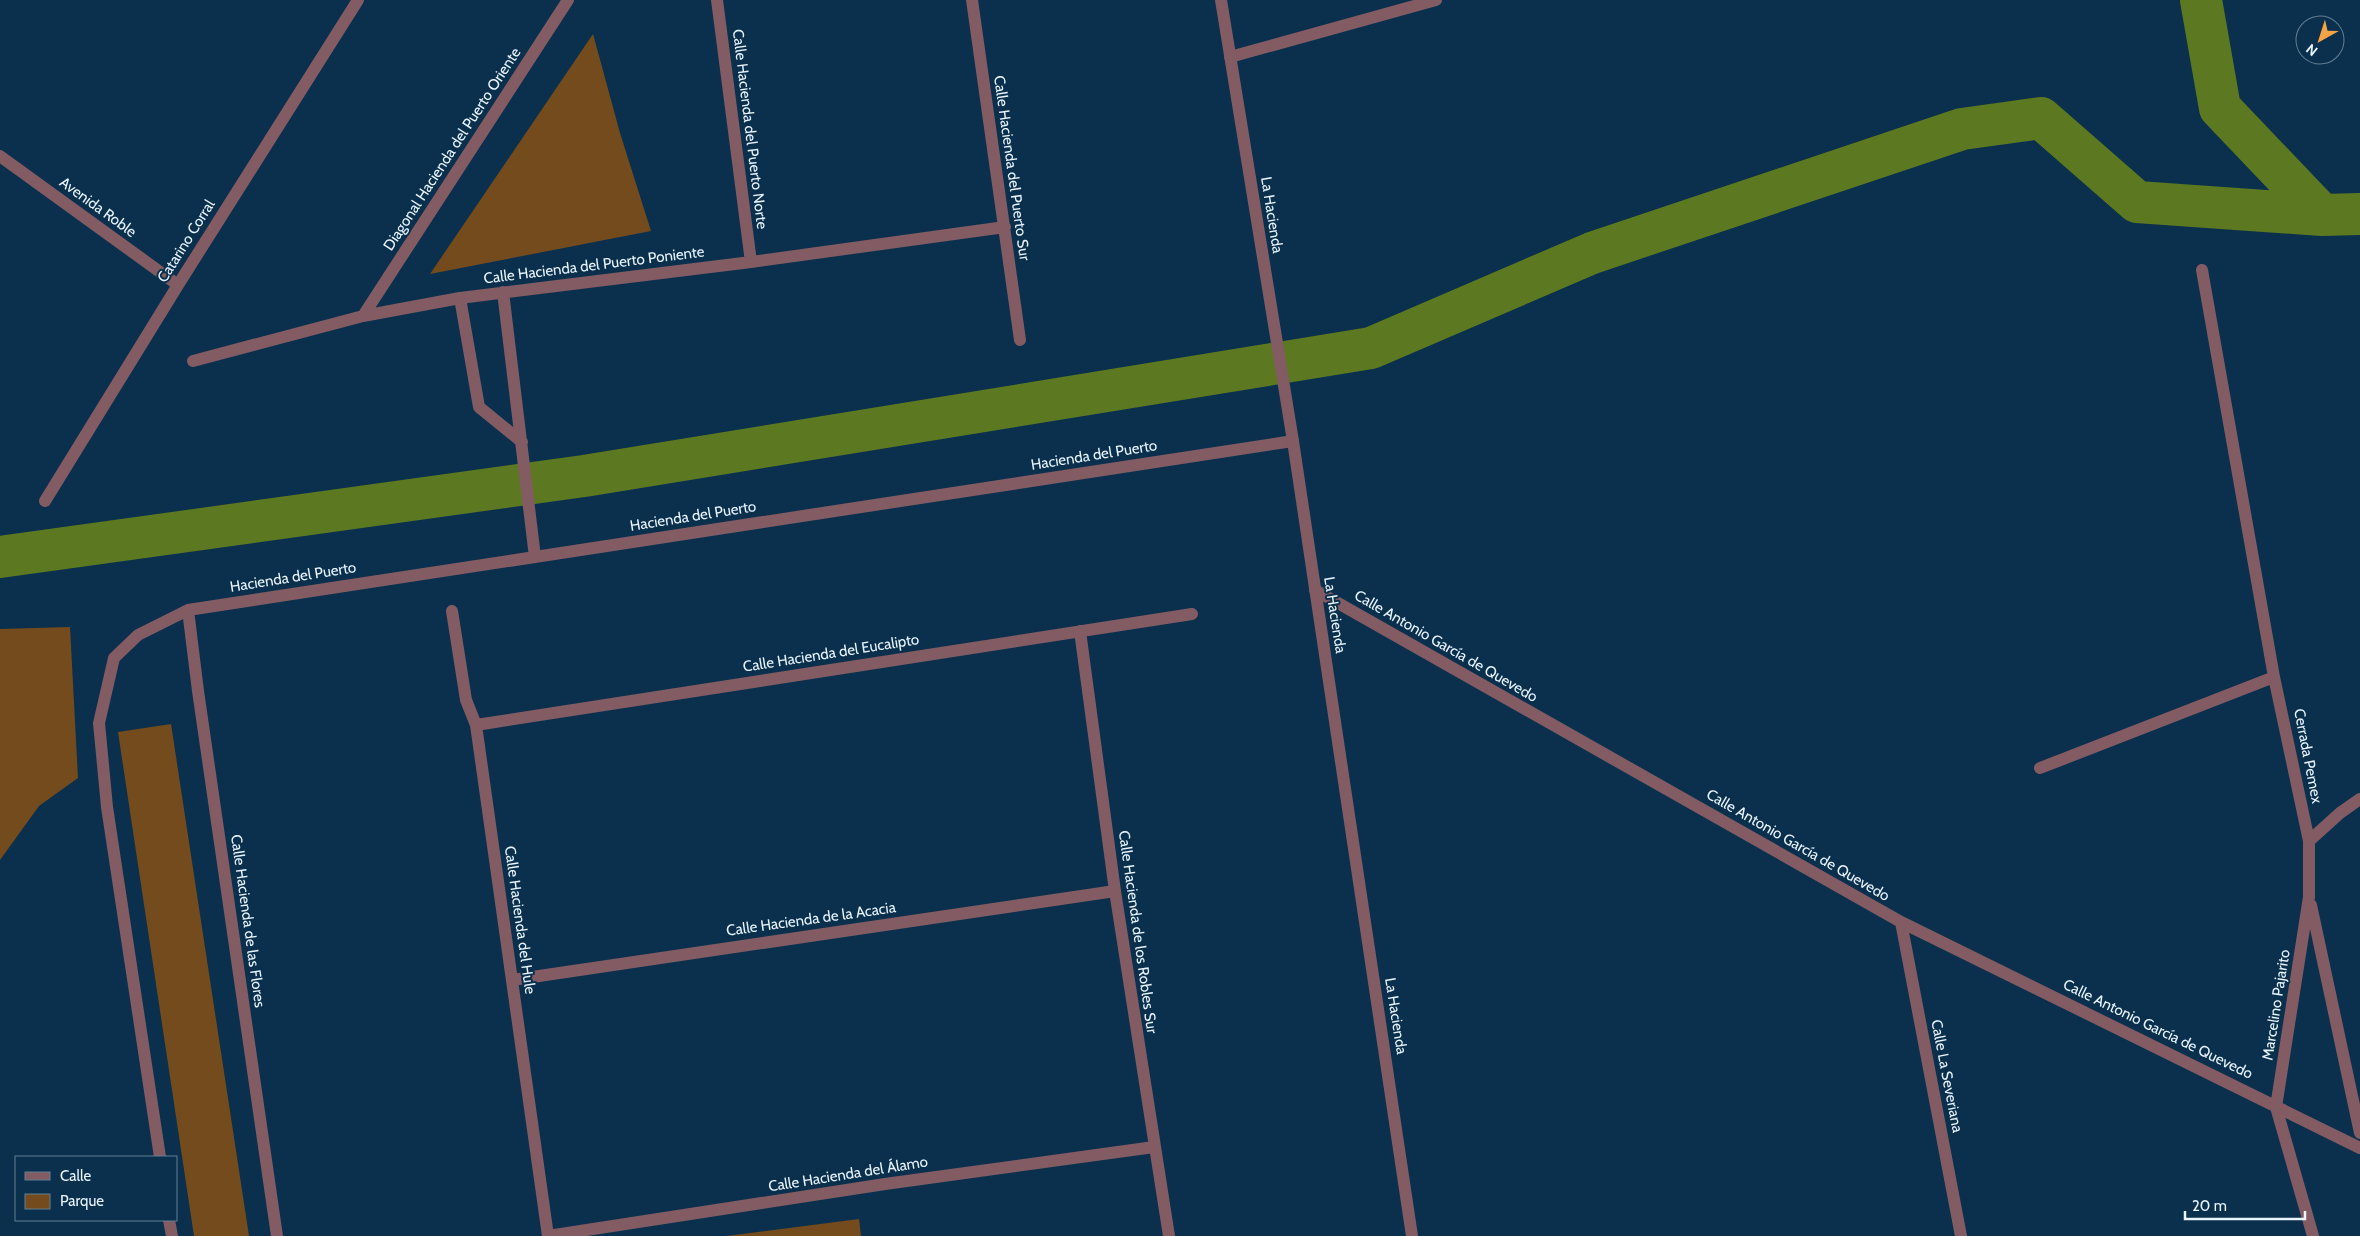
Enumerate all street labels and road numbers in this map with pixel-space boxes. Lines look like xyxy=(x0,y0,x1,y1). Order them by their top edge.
street label: Calle Hacienda del Puerto Norte xyxy=(729,28,771,230)
street label: Diagonal Hacienda del Puerto Oriente xyxy=(380,44,525,254)
street label: Calle Hacienda del Puerto Sur xyxy=(990,74,1034,262)
street label: Avenida Roble xyxy=(56,173,140,241)
street label: La Hacienda xyxy=(1257,175,1287,255)
street label: Catarino Corral xyxy=(153,196,219,286)
street label: Calle Hacienda del Puerto Poniente xyxy=(483,242,706,287)
street label: Hacienda del Puerto xyxy=(1030,436,1158,474)
street label: Hacienda del Puerto xyxy=(629,497,757,535)
street label: Hacienda del Puerto xyxy=(229,558,357,596)
street label: La Hacienda xyxy=(1320,575,1350,655)
street label: Calle Antonio García de Quevedo xyxy=(1351,586,1541,706)
street label: Calle Hacienda del Eucalipto xyxy=(742,630,920,676)
street label: Cerrada Pemex xyxy=(2290,707,2326,805)
street label: Calle Antonio García de Quevedo xyxy=(1703,785,1893,905)
street label: Calle Hacienda de los Robles Sur xyxy=(1115,829,1161,1035)
street label: Calle Hacienda de las Flores xyxy=(227,833,269,1009)
street label: Calle Hacienda del Hule xyxy=(501,845,539,996)
street label: Calle Hacienda de la Acacia xyxy=(725,898,898,940)
street label: Marcelino Pajarito xyxy=(2258,948,2294,1062)
street label: Calle Antonio García de Quevedo xyxy=(2060,975,2256,1083)
street label: La Hacienda xyxy=(1381,976,1411,1056)
street label: Calle La Severiana xyxy=(1927,1018,1967,1135)
street label: Calle Hacienda del Álamo xyxy=(767,1152,929,1196)

